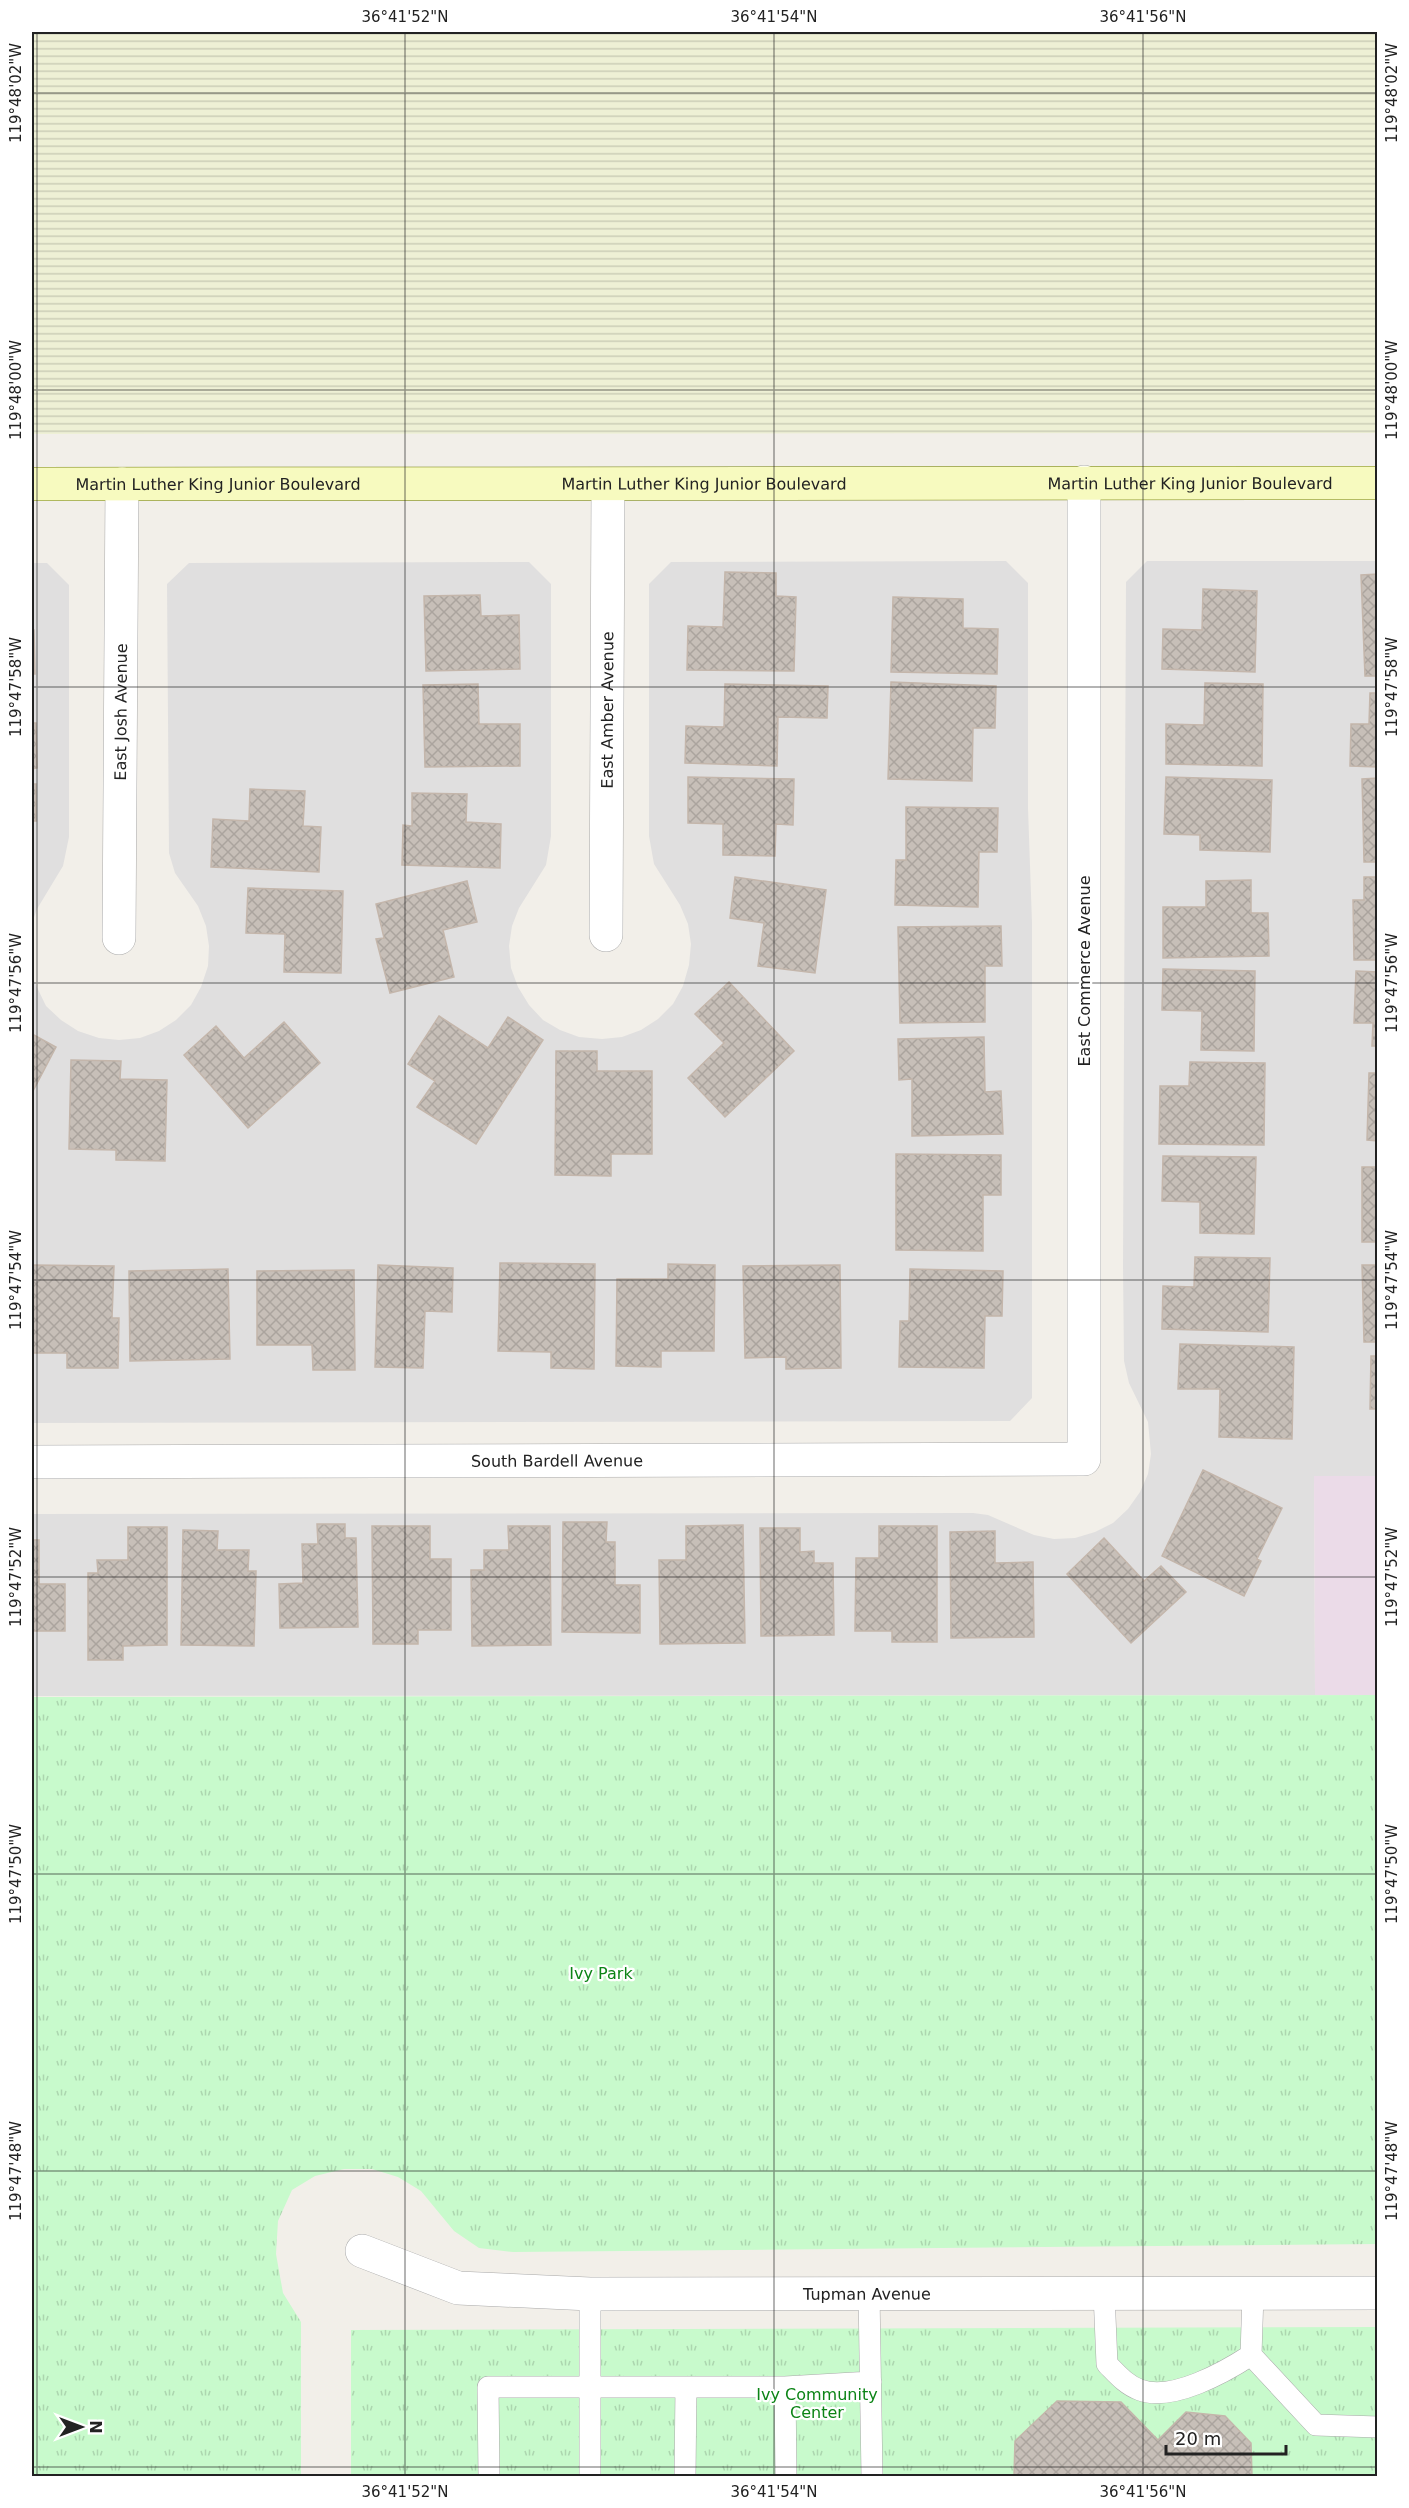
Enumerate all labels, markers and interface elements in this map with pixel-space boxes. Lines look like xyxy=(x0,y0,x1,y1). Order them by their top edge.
text: 36°41'52"N xyxy=(361,8,449,26)
text: 36°41'54"N xyxy=(730,8,818,26)
text: 36°41'56"N xyxy=(1099,8,1187,26)
text: 119°48'02"W xyxy=(7,43,25,143)
text: 119°48'02"W xyxy=(1383,43,1401,143)
text: 119°48'00"W xyxy=(7,340,25,440)
text: 119°48'00"W xyxy=(1383,340,1401,440)
street label: Martin Luther King Junior Boulevard xyxy=(561,474,847,494)
street label: Martin Luther King Junior Boulevard xyxy=(1047,474,1333,493)
street label: Martin Luther King Junior Boulevard xyxy=(75,475,361,494)
street label: East Amber Avenue xyxy=(598,631,617,789)
text: 119°47'58"W xyxy=(7,637,25,737)
text: 119°47'58"W xyxy=(1383,637,1401,737)
street label: East Josh Avenue xyxy=(111,643,131,781)
street label: East Commerce Avenue xyxy=(1075,876,1094,1066)
text: 119°47'56"W xyxy=(7,933,25,1033)
text: 119°47'56"W xyxy=(1383,933,1401,1033)
text: 119°47'54"W xyxy=(7,1230,25,1330)
text: 119°47'54"W xyxy=(1383,1230,1401,1330)
street label: South Bardell Avenue xyxy=(471,1451,643,1471)
text: 119°47'52"W xyxy=(7,1527,25,1627)
text: 119°47'52"W xyxy=(1383,1527,1401,1627)
text: 119°47'50"W xyxy=(7,1824,25,1924)
text: 119°47'50"W xyxy=(1383,1824,1401,1924)
park label: Ivy Park xyxy=(569,1964,633,1983)
text: 119°47'48"W xyxy=(7,2121,25,2221)
text: 119°47'48"W xyxy=(1383,2121,1401,2221)
street label: Tupman Avenue xyxy=(802,2285,931,2304)
park label: Ivy Community Center xyxy=(756,2385,878,2422)
north arrow xyxy=(51,2397,111,2457)
scale bar xyxy=(1166,2418,1286,2456)
text: N xyxy=(86,2420,105,2434)
text: 20 m xyxy=(1175,2428,1221,2449)
text: 36°41'52"N xyxy=(361,2483,449,2501)
text: 36°41'54"N xyxy=(730,2483,818,2501)
text: 36°41'56"N xyxy=(1099,2483,1187,2501)

